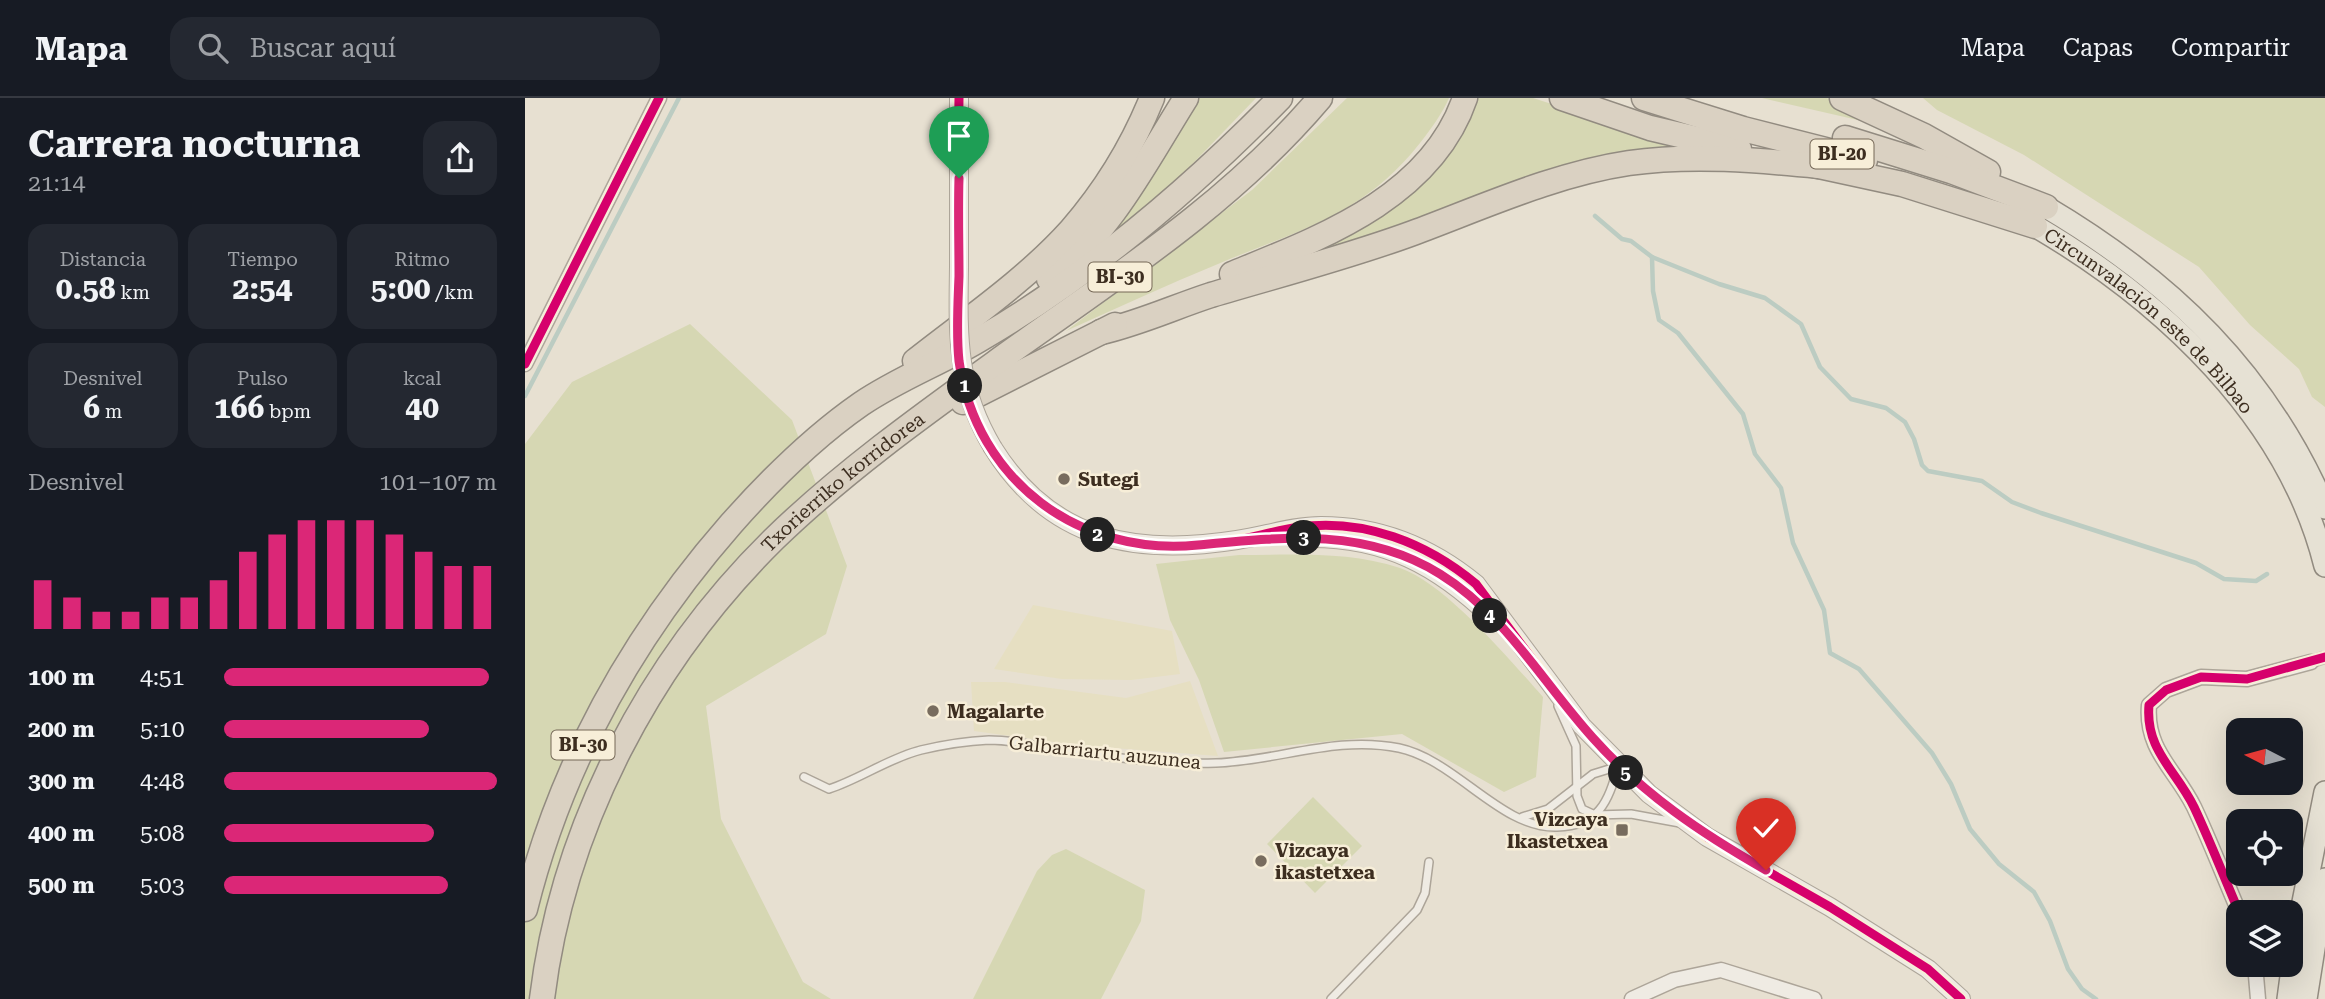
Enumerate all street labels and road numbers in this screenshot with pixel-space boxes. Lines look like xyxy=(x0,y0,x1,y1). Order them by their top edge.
road number: BI-20 xyxy=(1811,140,1873,168)
street label: Circunvalación este de Bilbao xyxy=(2040,223,2258,418)
road number: BI-30 xyxy=(1089,262,1151,292)
street label: Txorierriko korridorea xyxy=(757,407,929,557)
road number: BI-30 xyxy=(552,730,615,760)
street label: Galbarriartu auzunea xyxy=(1008,731,1203,774)

